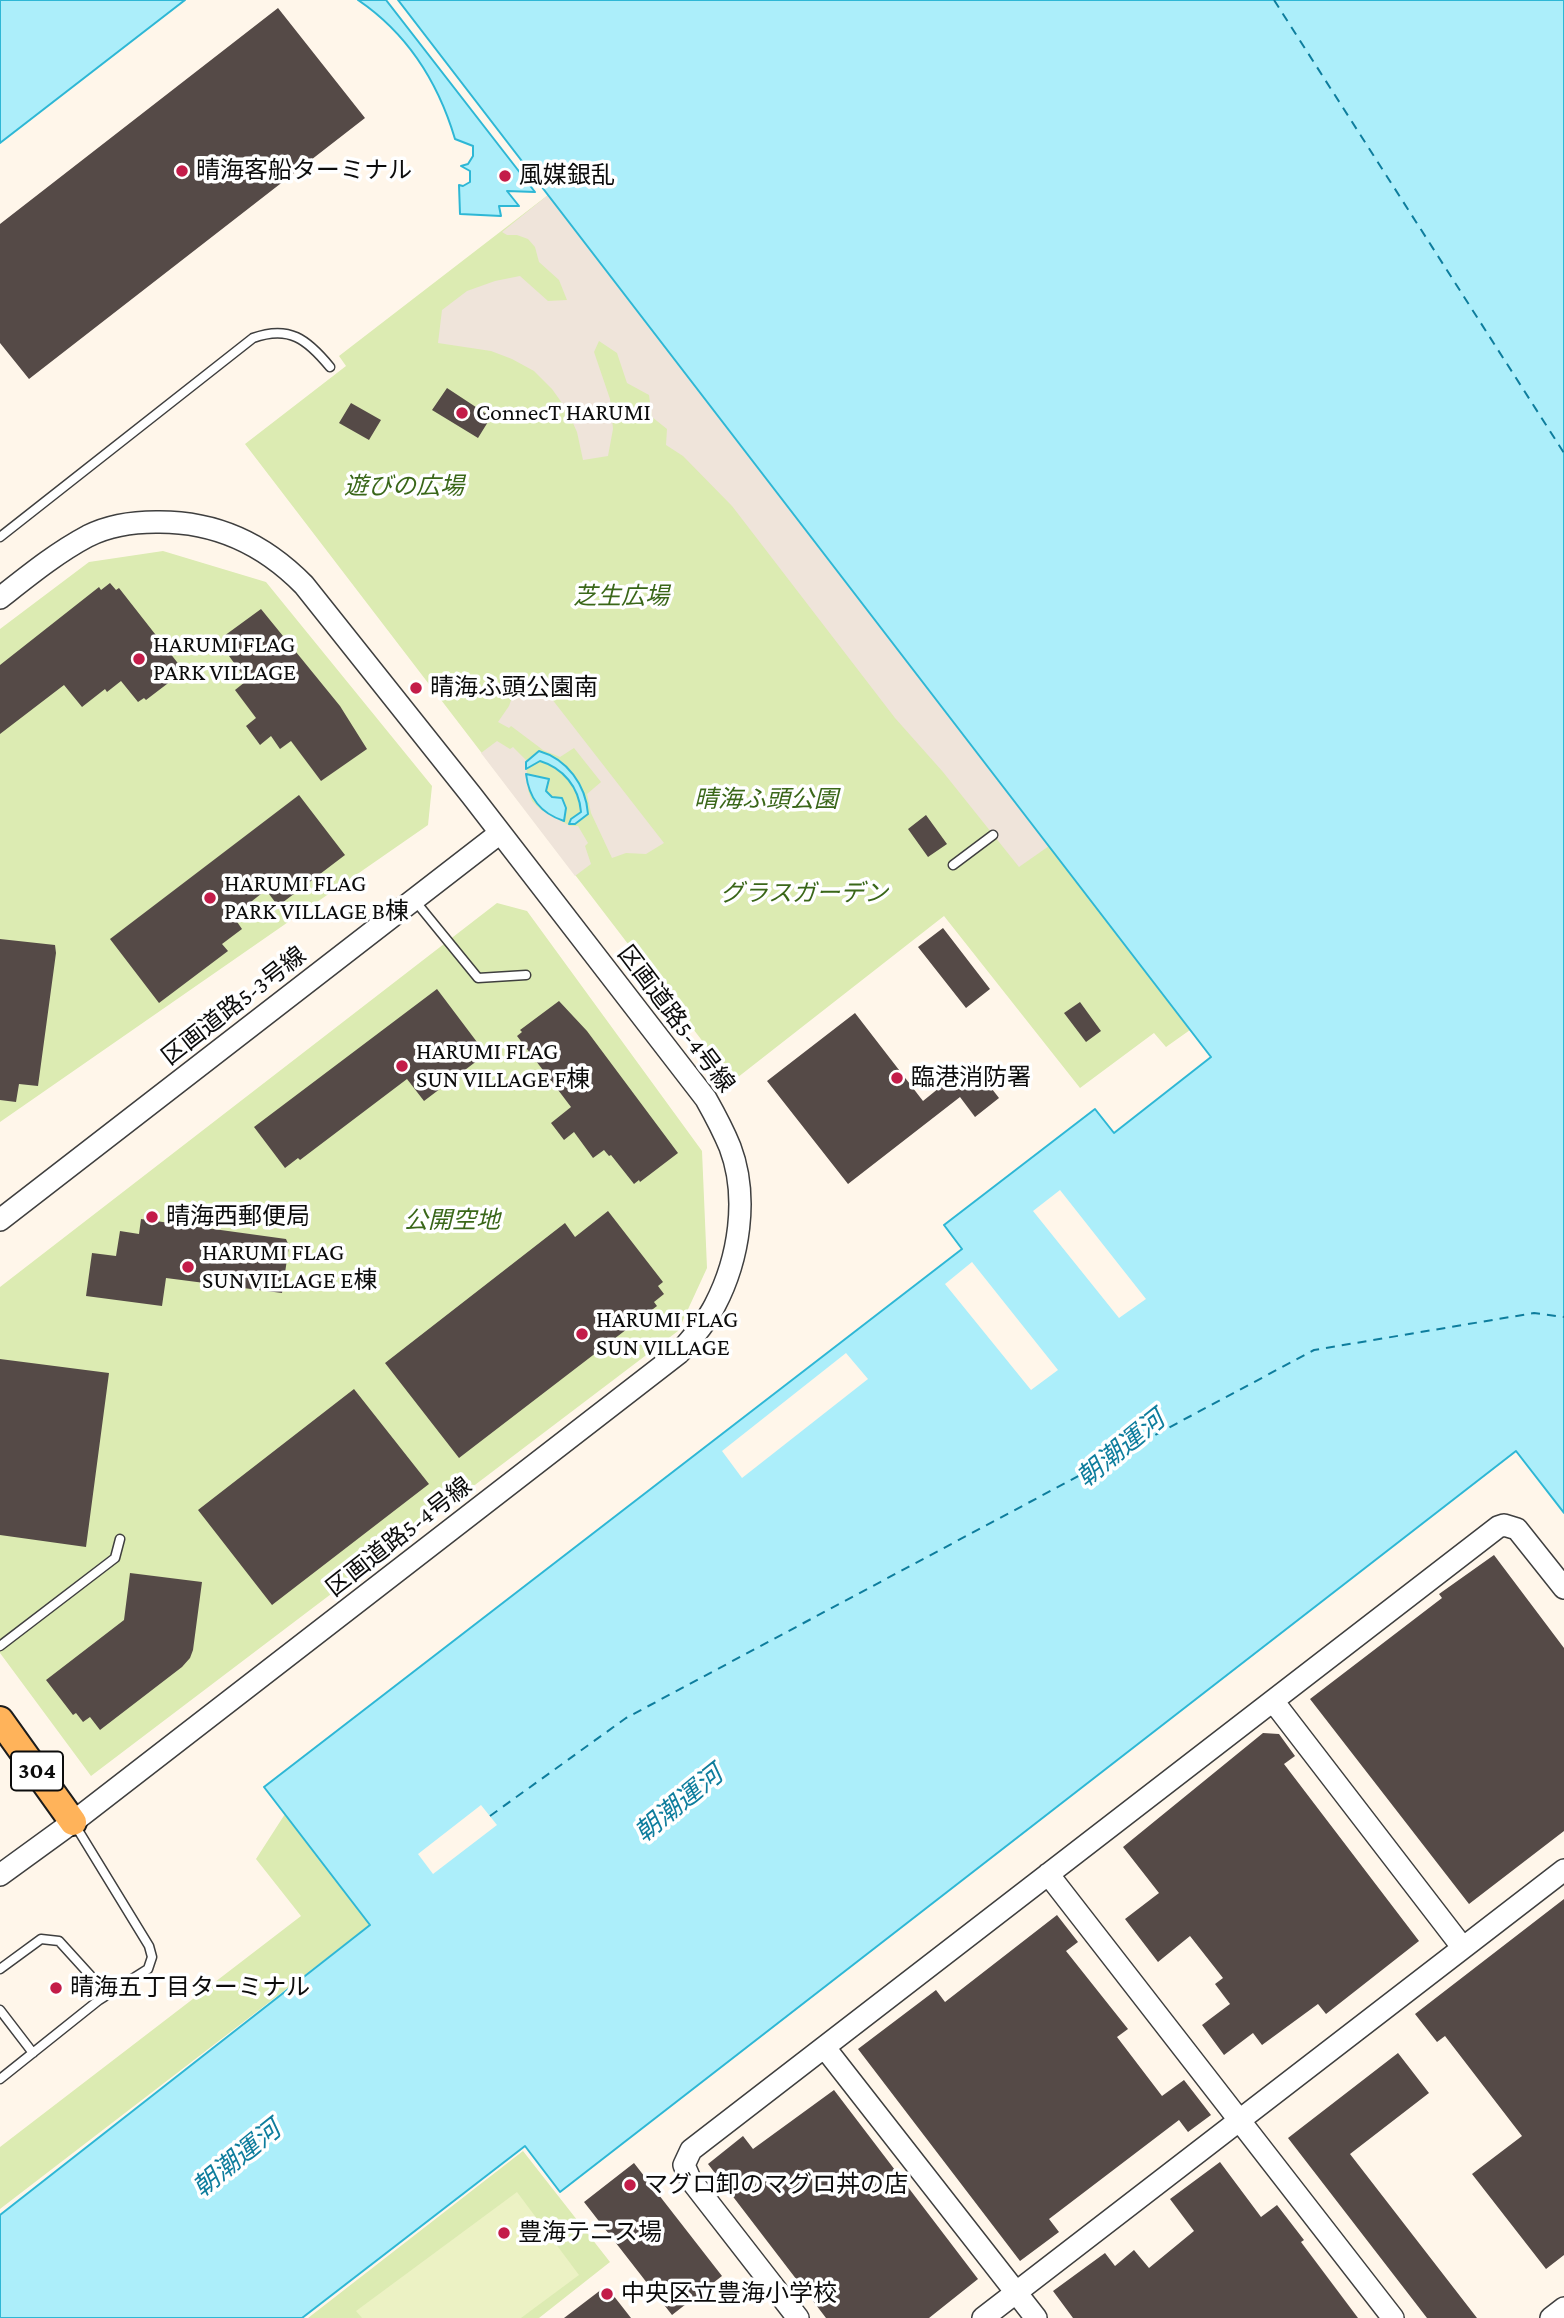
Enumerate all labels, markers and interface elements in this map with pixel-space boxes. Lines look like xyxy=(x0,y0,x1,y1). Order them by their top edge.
place label: 晴海客船ターミナル xyxy=(196,157,412,185)
place label: 風媒銀乱 xyxy=(519,162,615,190)
marker: 晴海客船ターミナル xyxy=(174,163,190,179)
marker: 風媒銀乱 xyxy=(497,168,513,184)
place label: ConnecT HARUMI xyxy=(476,399,651,427)
marker: ConnecT HARUMI xyxy=(454,405,470,421)
park label: 遊びの広場 xyxy=(344,473,464,501)
park label: 芝生広場 xyxy=(573,583,669,611)
place label: HARUMI FLAG PARK VILLAGE xyxy=(153,631,296,687)
marker: HARUMI FLAG PARK VILLAGE xyxy=(131,651,147,667)
place label: 晴海ふ頭公園南 xyxy=(430,674,598,702)
marker: 晴海ふ頭公園南 xyxy=(408,680,424,696)
park label: 晴海ふ頭公園 xyxy=(694,786,838,814)
place label: HARUMI FLAG PARK VILLAGE B棟 xyxy=(224,870,409,926)
park label: グラスガーデン xyxy=(720,880,888,908)
marker: HARUMI FLAG PARK VILLAGE B棟 xyxy=(202,890,218,906)
street label: 区画道路5-4号線 xyxy=(611,940,741,1098)
street label: 区画道路5-3号線 xyxy=(156,941,312,1071)
place label: HARUMI FLAG SUN VILLAGE F棟 xyxy=(416,1038,590,1094)
marker: HARUMI FLAG SUN VILLAGE F棟 xyxy=(394,1058,410,1074)
place label: 臨港消防署 xyxy=(911,1064,1031,1092)
marker: 臨港消防署 xyxy=(889,1070,905,1086)
place label: 晴海西郵便局 xyxy=(166,1203,310,1231)
park label: 公開空地 xyxy=(404,1207,500,1235)
marker: 晴海西郵便局 xyxy=(144,1209,160,1225)
place label: HARUMI FLAG SUN VILLAGE E棟 xyxy=(202,1239,377,1295)
marker: HARUMI FLAG SUN VILLAGE E棟 xyxy=(180,1259,196,1275)
place label: HARUMI FLAG SUN VILLAGE xyxy=(596,1306,738,1362)
marker: HARUMI FLAG SUN VILLAGE xyxy=(574,1326,590,1342)
water label: 朝潮運河 xyxy=(1071,1404,1171,1494)
street label: 区画道路5-4号線 xyxy=(321,1471,477,1603)
road number: 304 xyxy=(11,1752,63,1790)
water label: 朝潮運河 xyxy=(629,1759,729,1849)
place label: 晴海五丁目ターミナル xyxy=(70,1974,310,2002)
marker: 晴海五丁目ターミナル xyxy=(48,1980,64,1996)
water label: 朝潮運河 xyxy=(187,2114,287,2204)
place label: マグロ卸のマグロ丼の店 xyxy=(644,2171,908,2199)
marker: マグロ卸のマグロ丼の店 xyxy=(622,2177,638,2193)
place label: 豊海テニス場 xyxy=(518,2219,662,2247)
marker: 豊海テニス場 xyxy=(496,2225,512,2241)
place label: 中央区立豊海小学校 xyxy=(621,2280,837,2308)
marker: 中央区立豊海小学校 xyxy=(599,2286,615,2302)

